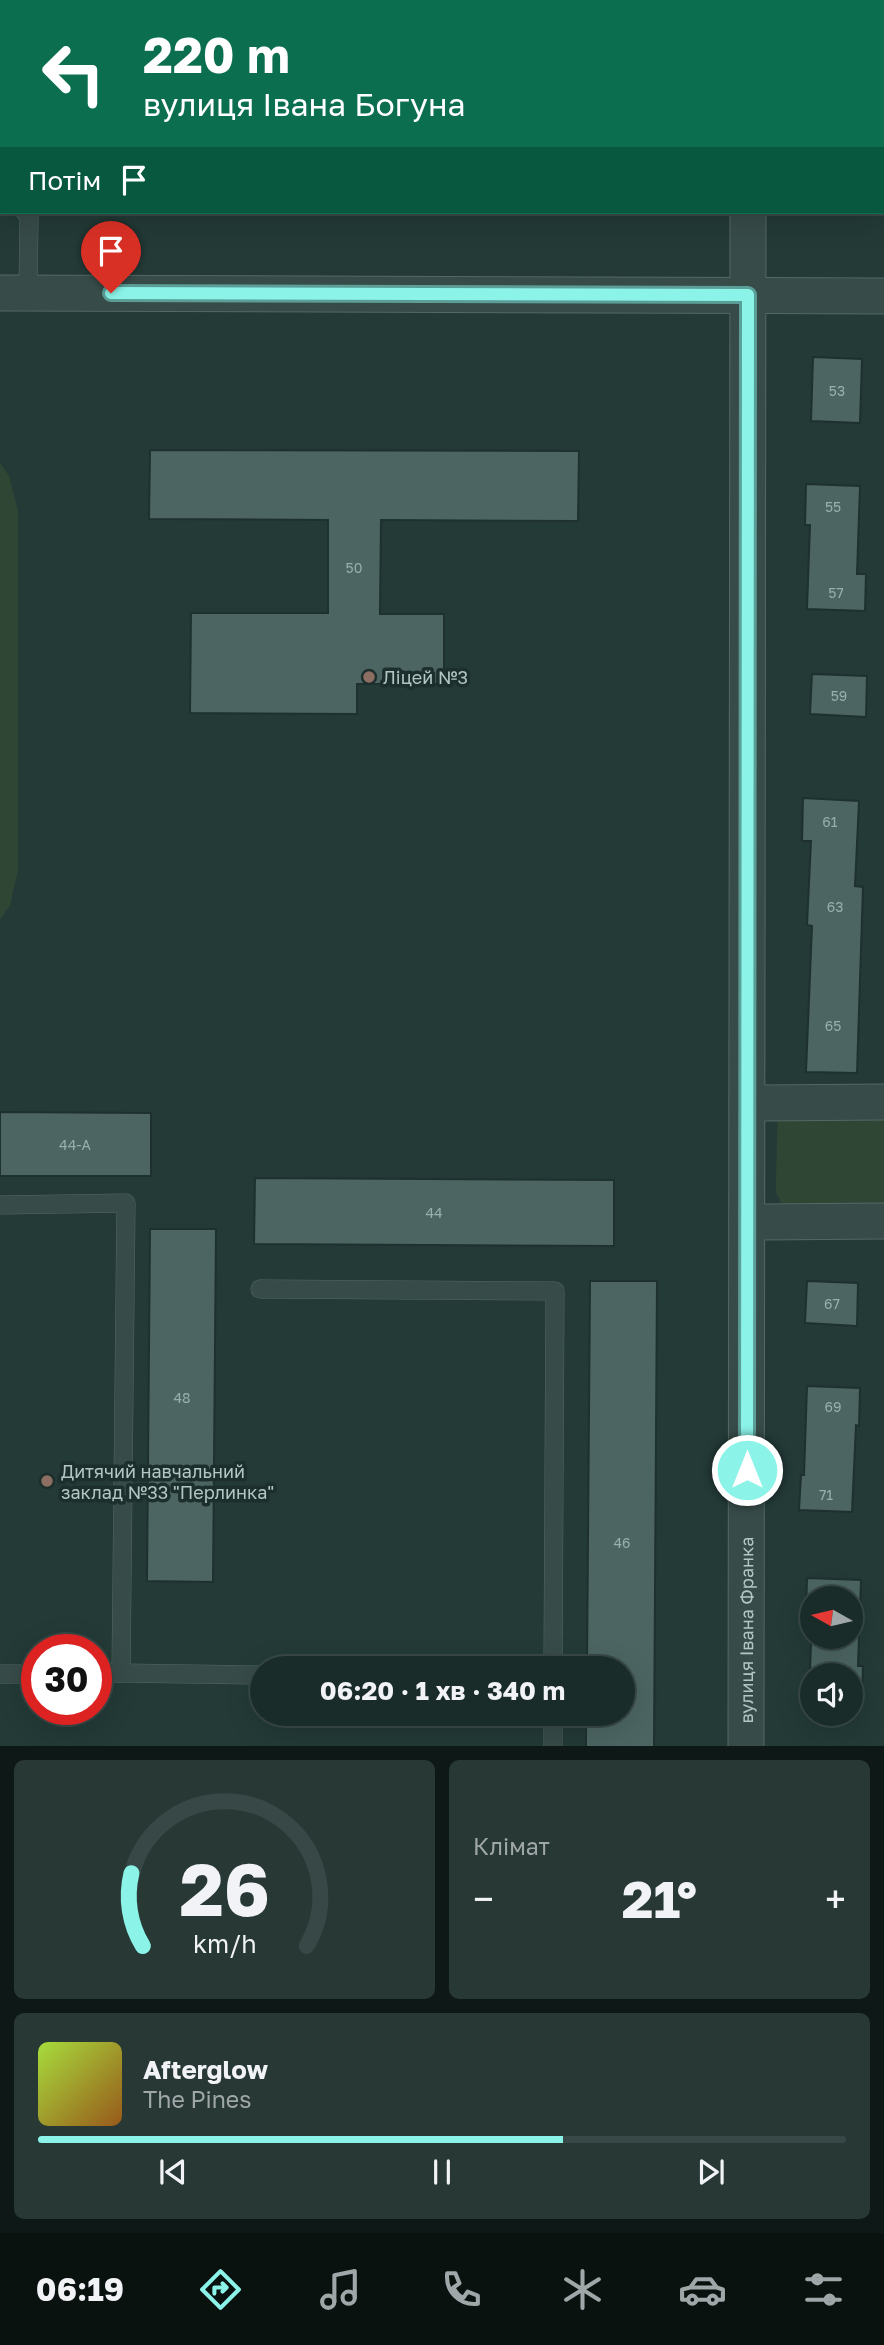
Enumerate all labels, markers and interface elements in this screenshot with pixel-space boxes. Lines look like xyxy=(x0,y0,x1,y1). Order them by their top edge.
text: 220 m xyxy=(143,25,290,84)
icon: left xyxy=(28,28,119,119)
text: вулиця Івана Богуна xyxy=(143,85,466,123)
icon: arrive xyxy=(115,161,153,199)
text: Потім xyxy=(28,165,101,196)
pin xyxy=(81,221,141,293)
icon: arrive xyxy=(92,232,130,270)
house number: 53 xyxy=(829,382,845,399)
house number: 55 xyxy=(825,498,841,515)
house number: 50 xyxy=(346,559,362,576)
house number: 57 xyxy=(828,584,844,601)
place label: Ліцей №3 xyxy=(383,666,468,688)
marker: Ліцей №3 xyxy=(361,669,377,685)
house number: 59 xyxy=(831,687,847,704)
house number: 61 xyxy=(822,813,838,830)
house number: 63 xyxy=(827,898,843,915)
house number: 65 xyxy=(825,1017,841,1034)
house number: 44-А xyxy=(59,1136,92,1153)
house number: 44 xyxy=(425,1204,443,1221)
house number: 67 xyxy=(824,1295,840,1312)
house number: 48 xyxy=(173,1389,191,1406)
house number: 69 xyxy=(825,1398,841,1415)
position arrow xyxy=(710,1433,784,1507)
place label: Дитячий навчальний заклад №33 "Перлинка" xyxy=(61,1460,274,1503)
marker: Дитячий навчальний заклад №33 "Перлинка" xyxy=(39,1473,55,1489)
house number: 71 xyxy=(819,1486,833,1503)
house number: 46 xyxy=(613,1534,631,1551)
street label: вулиця Івана Франка xyxy=(735,1537,757,1723)
north arrow xyxy=(800,1586,863,1648)
map controls xyxy=(800,1586,863,1726)
speed limit sign: 30 xyxy=(21,1634,112,1725)
button: sound xyxy=(800,1663,863,1726)
text: 06:20 · 1 хв · 340 m xyxy=(320,1675,565,1706)
text: Клімат xyxy=(473,1832,550,1860)
text: 26 xyxy=(179,1845,270,1932)
text: 21° xyxy=(622,1867,697,1929)
text: − xyxy=(473,1876,494,1921)
text: + xyxy=(825,1876,846,1921)
text: km/h xyxy=(193,1927,256,1958)
text: Afterglow xyxy=(143,2054,268,2085)
text: The Pines xyxy=(143,2085,251,2113)
icon: previous xyxy=(154,2153,192,2191)
icon: pause xyxy=(423,2153,461,2191)
icon: next xyxy=(692,2153,730,2191)
icon: directions xyxy=(196,2265,245,2314)
icon: music xyxy=(316,2265,365,2314)
icon: phone xyxy=(437,2265,486,2314)
icon: climate xyxy=(558,2265,607,2314)
icon: car xyxy=(678,2265,727,2314)
icon: filters xyxy=(799,2265,848,2314)
text: 06:19 xyxy=(36,2270,124,2308)

